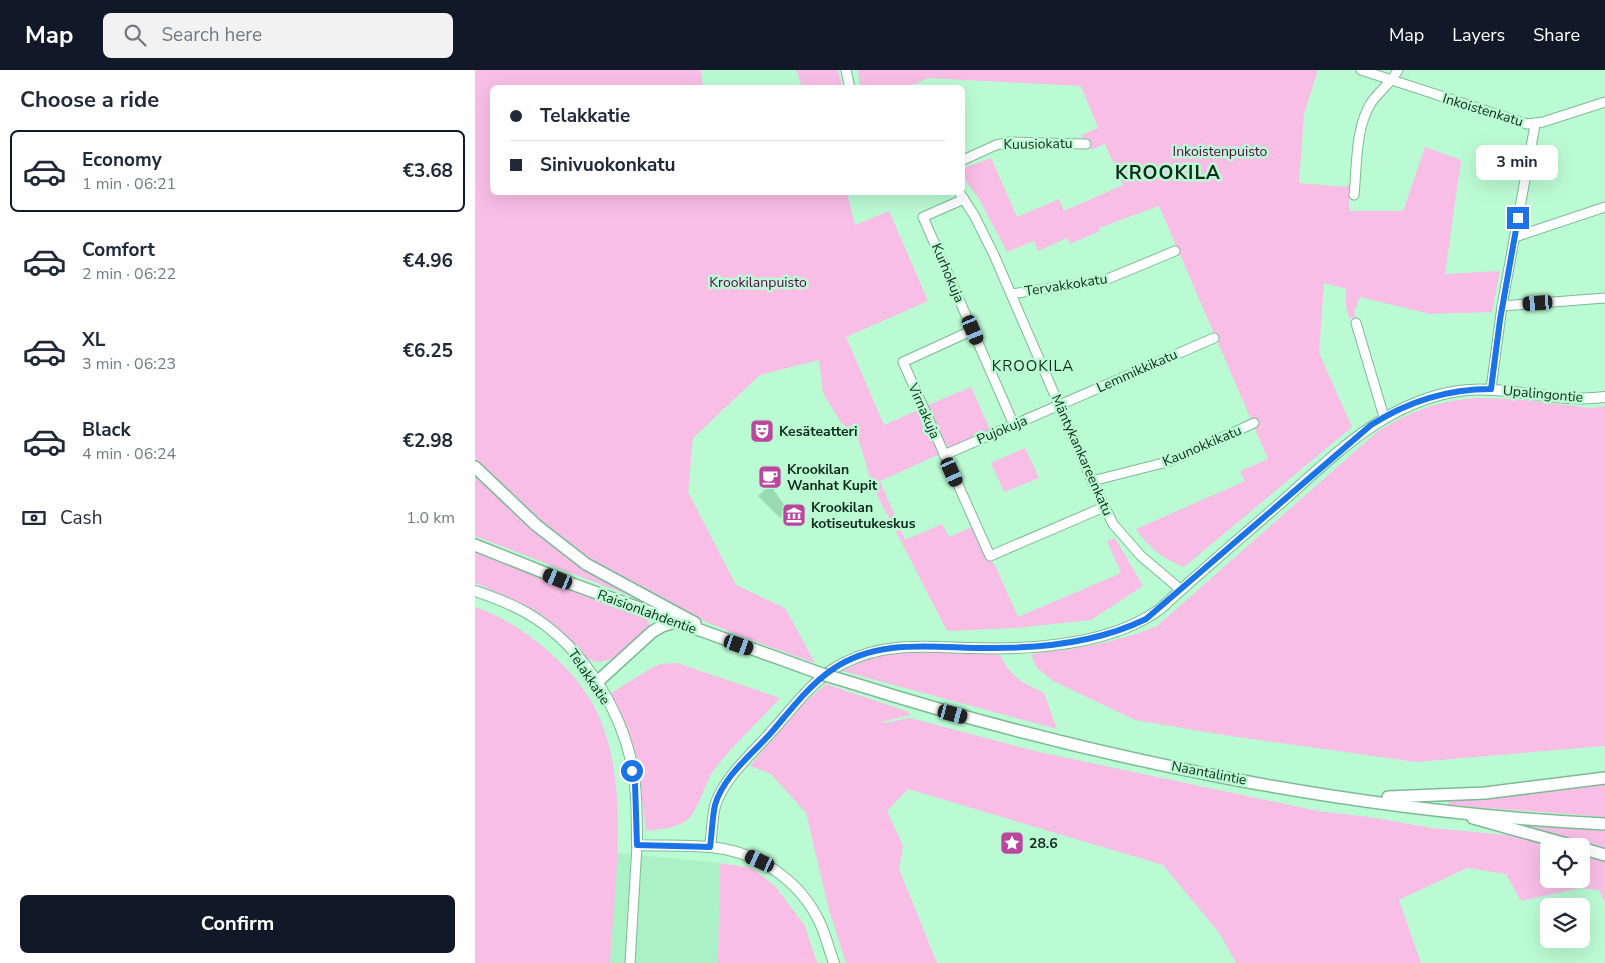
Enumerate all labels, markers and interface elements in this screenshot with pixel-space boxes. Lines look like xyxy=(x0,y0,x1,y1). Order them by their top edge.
search box xyxy=(103,13,453,58)
text: Map xyxy=(25,19,73,51)
icon: search xyxy=(121,21,149,49)
text: Search here xyxy=(161,22,262,48)
text: Map xyxy=(1389,23,1424,47)
text: Layers xyxy=(1452,23,1505,47)
text: Share xyxy=(1533,23,1580,47)
text: Choose a ride xyxy=(20,85,159,115)
street label: Inkoistenkatu xyxy=(1440,89,1526,131)
text: Telakkatie xyxy=(540,103,630,129)
street label: Kuusiokatu xyxy=(1003,134,1073,154)
park label: Inkoistenpuisto xyxy=(1173,142,1268,161)
callout: 3 min xyxy=(1477,146,1559,180)
text: Economy xyxy=(82,147,162,173)
icon: car xyxy=(22,149,67,194)
text: 3 min xyxy=(1496,151,1538,173)
text: Sinivuokonkatu xyxy=(540,152,676,178)
text: €3.68 xyxy=(403,158,453,184)
district label: KROOKILA xyxy=(1115,160,1221,186)
text: 1 min · 06:21 xyxy=(82,173,176,195)
route end xyxy=(1507,207,1529,229)
text: Comfort xyxy=(82,237,155,263)
icon: car xyxy=(22,239,67,284)
street label: Kurhokuja xyxy=(927,240,969,306)
text: €4.96 xyxy=(403,248,453,274)
text: 2 min · 06:22 xyxy=(82,263,176,285)
street label: Tervakkokatu xyxy=(1023,269,1109,301)
park label: Krookilanpuisto xyxy=(709,273,807,292)
car xyxy=(1522,294,1553,312)
car xyxy=(960,313,985,347)
text: XL xyxy=(82,327,105,353)
icon: car xyxy=(22,329,67,374)
text: €6.25 xyxy=(403,338,453,364)
street label: Lemmikkikatu xyxy=(1094,345,1180,397)
text: 3 min · 06:23 xyxy=(82,353,176,375)
district label: KROOKILA xyxy=(992,356,1074,376)
street label: Virnakuja xyxy=(903,379,945,442)
street label: Upalingontie xyxy=(1502,381,1584,407)
street label: Mäntykankareenkatu xyxy=(1047,391,1117,519)
street label: Pujokuja xyxy=(974,411,1030,449)
text: Black xyxy=(82,417,131,443)
theatre icon: Kesäteatteri xyxy=(749,418,775,444)
icon: car xyxy=(22,419,67,464)
street label: Kaunokkikatu xyxy=(1160,421,1244,471)
place label: Kesäteatteri xyxy=(779,422,858,441)
text: €2.98 xyxy=(403,428,453,454)
text: 4 min · 06:24 xyxy=(82,443,176,465)
car xyxy=(939,455,964,489)
place label: Krookilan Wanhat Kupit xyxy=(787,460,878,495)
cafe icon: Krookilan Wanhat Kupit xyxy=(757,464,783,490)
place label: Krookilan kotiseutukeskus xyxy=(811,498,916,533)
museum icon: Krookilan kotiseutukeskus xyxy=(781,502,807,528)
icon: cash xyxy=(20,504,48,532)
text: Cash xyxy=(60,505,102,531)
text: 1.0 km xyxy=(406,507,455,529)
car xyxy=(541,566,574,592)
street label: Raisionlahdentie xyxy=(595,585,699,639)
car xyxy=(722,633,755,657)
street label: Telakkatie xyxy=(563,645,615,709)
car xyxy=(936,703,969,725)
street label: Naantalintie xyxy=(1170,756,1248,790)
route start xyxy=(621,760,643,782)
place icon: 28.6 xyxy=(999,830,1025,856)
place label: 28.6 xyxy=(1029,834,1058,853)
map controls xyxy=(1540,838,1590,948)
button: locate xyxy=(1540,838,1590,888)
car xyxy=(743,848,776,874)
button: Confirm xyxy=(20,895,455,953)
button: layers xyxy=(1540,898,1590,948)

